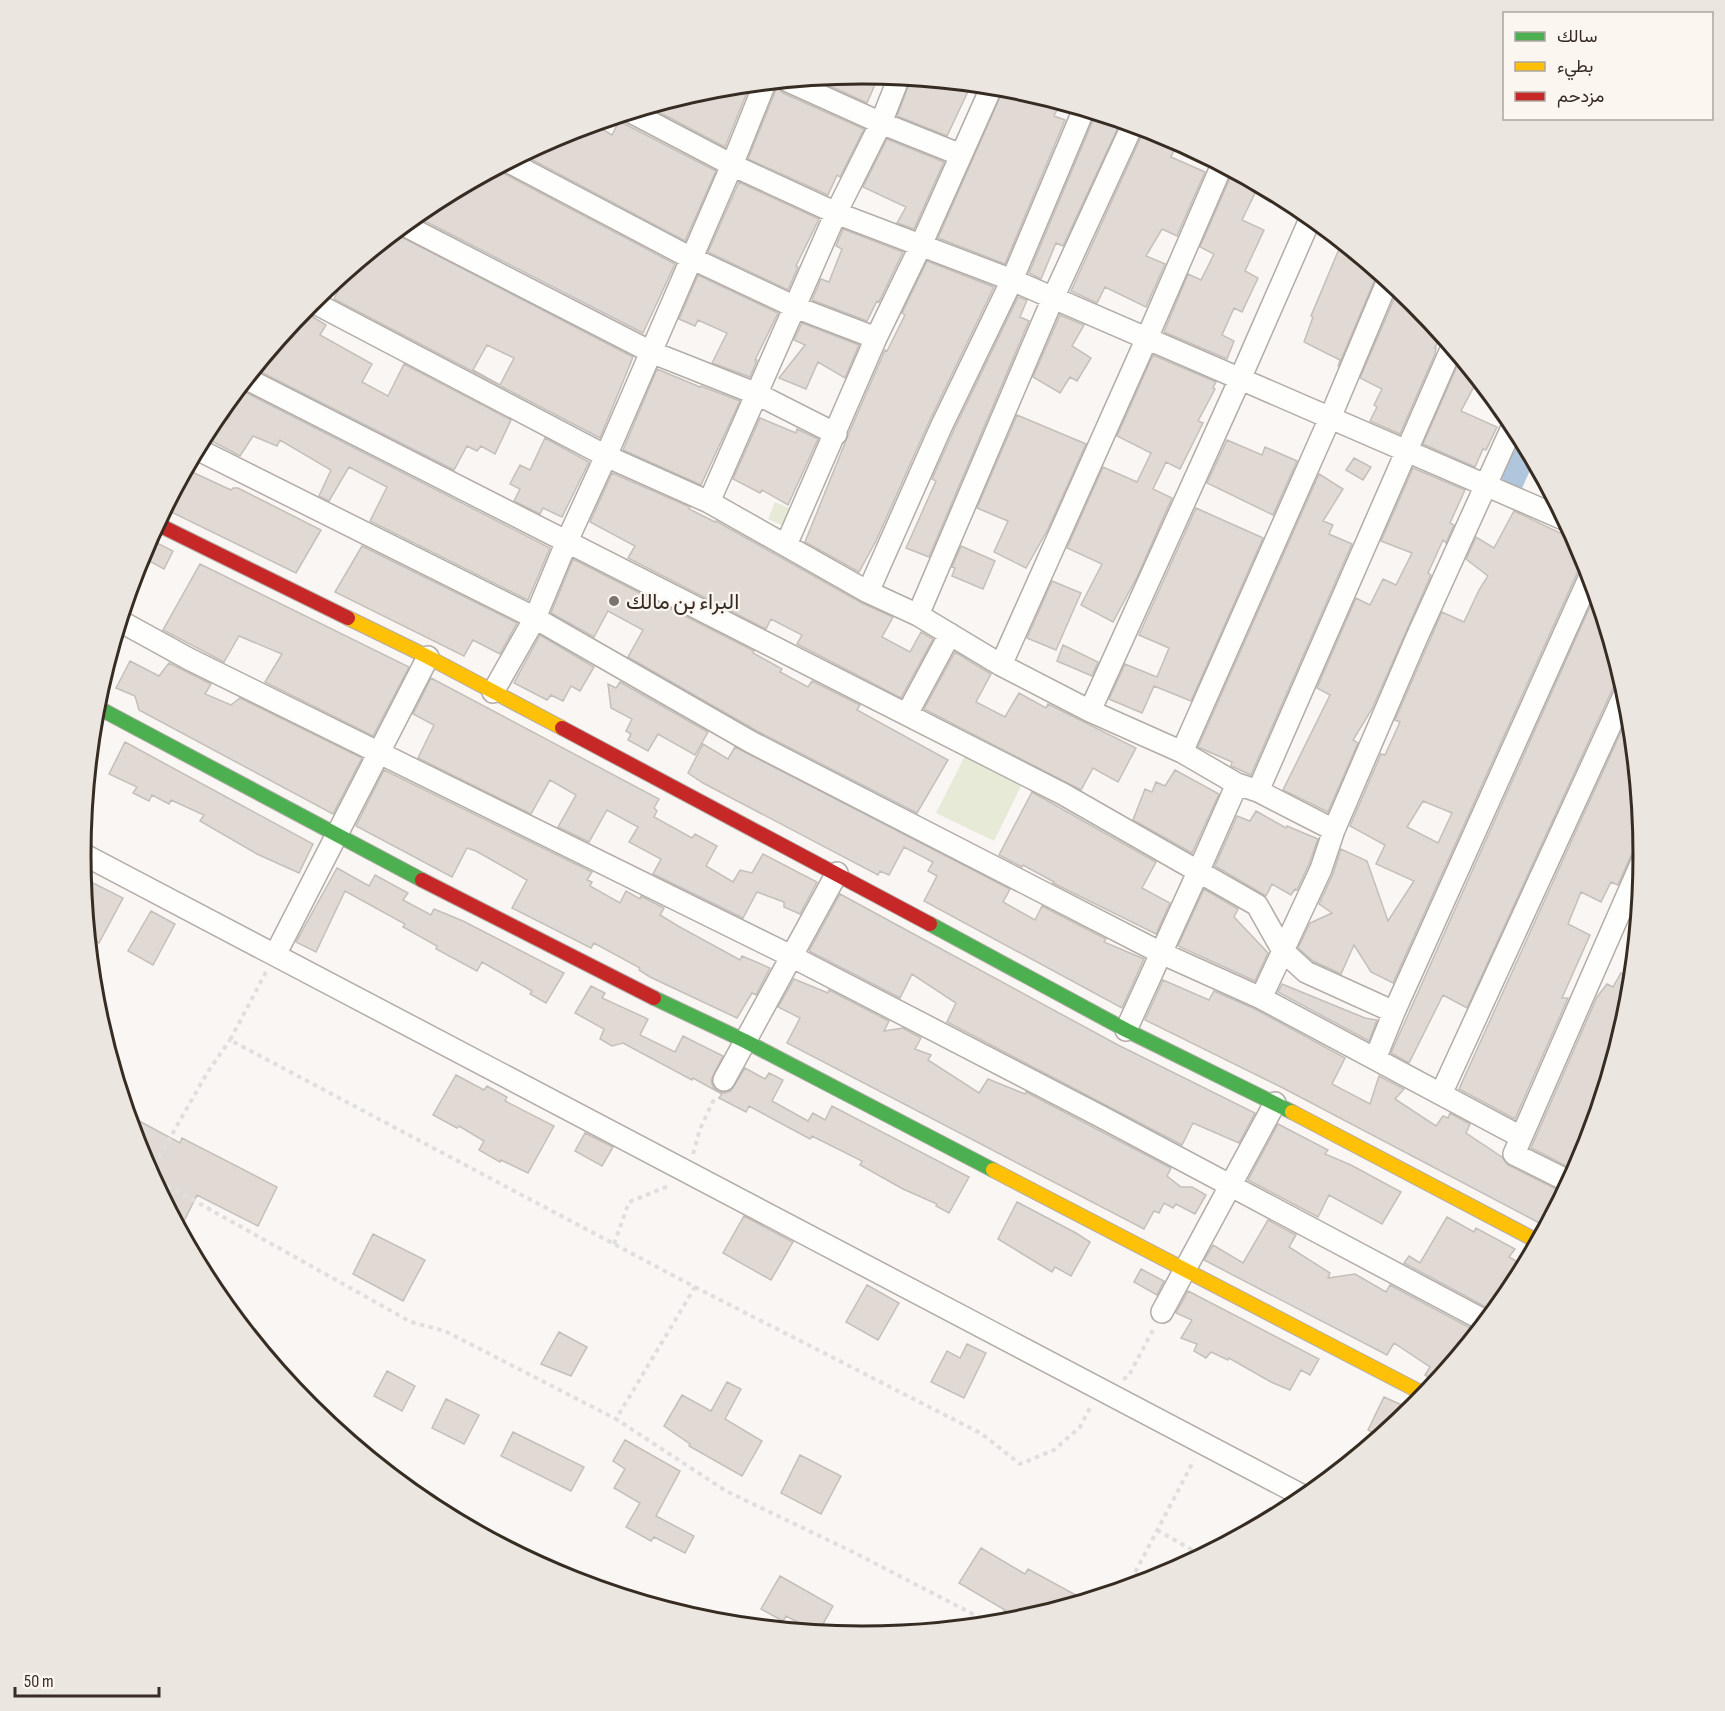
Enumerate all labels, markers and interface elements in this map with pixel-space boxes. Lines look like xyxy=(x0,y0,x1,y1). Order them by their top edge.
legend xyxy=(1503,12,1713,120)
text: سالك xyxy=(1557,26,1597,47)
text: بطيء xyxy=(1557,56,1593,81)
text: مزدحم xyxy=(1557,86,1604,108)
place label: البراء بن مالك xyxy=(626,589,739,616)
marker: البراء بن مالك xyxy=(607,594,621,608)
scale bar xyxy=(15,1660,159,1698)
text: 50 m xyxy=(24,1671,54,1692)

